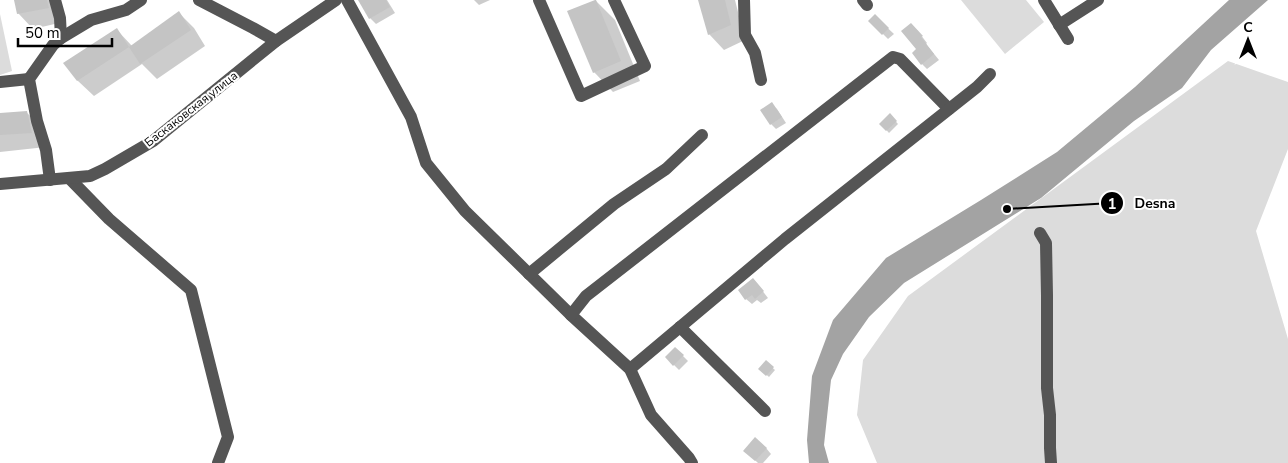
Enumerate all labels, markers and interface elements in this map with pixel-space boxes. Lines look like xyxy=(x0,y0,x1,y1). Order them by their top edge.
scale bar xyxy=(18,15,111,47)
north arrow xyxy=(1223,15,1273,65)
text: С xyxy=(1243,18,1253,37)
text: 50 m xyxy=(25,23,60,43)
street label: Баскаковская улица xyxy=(141,68,241,150)
callout: Desna xyxy=(1099,189,1185,218)
text: 1 xyxy=(1107,194,1117,214)
text: Desna xyxy=(1135,194,1175,213)

